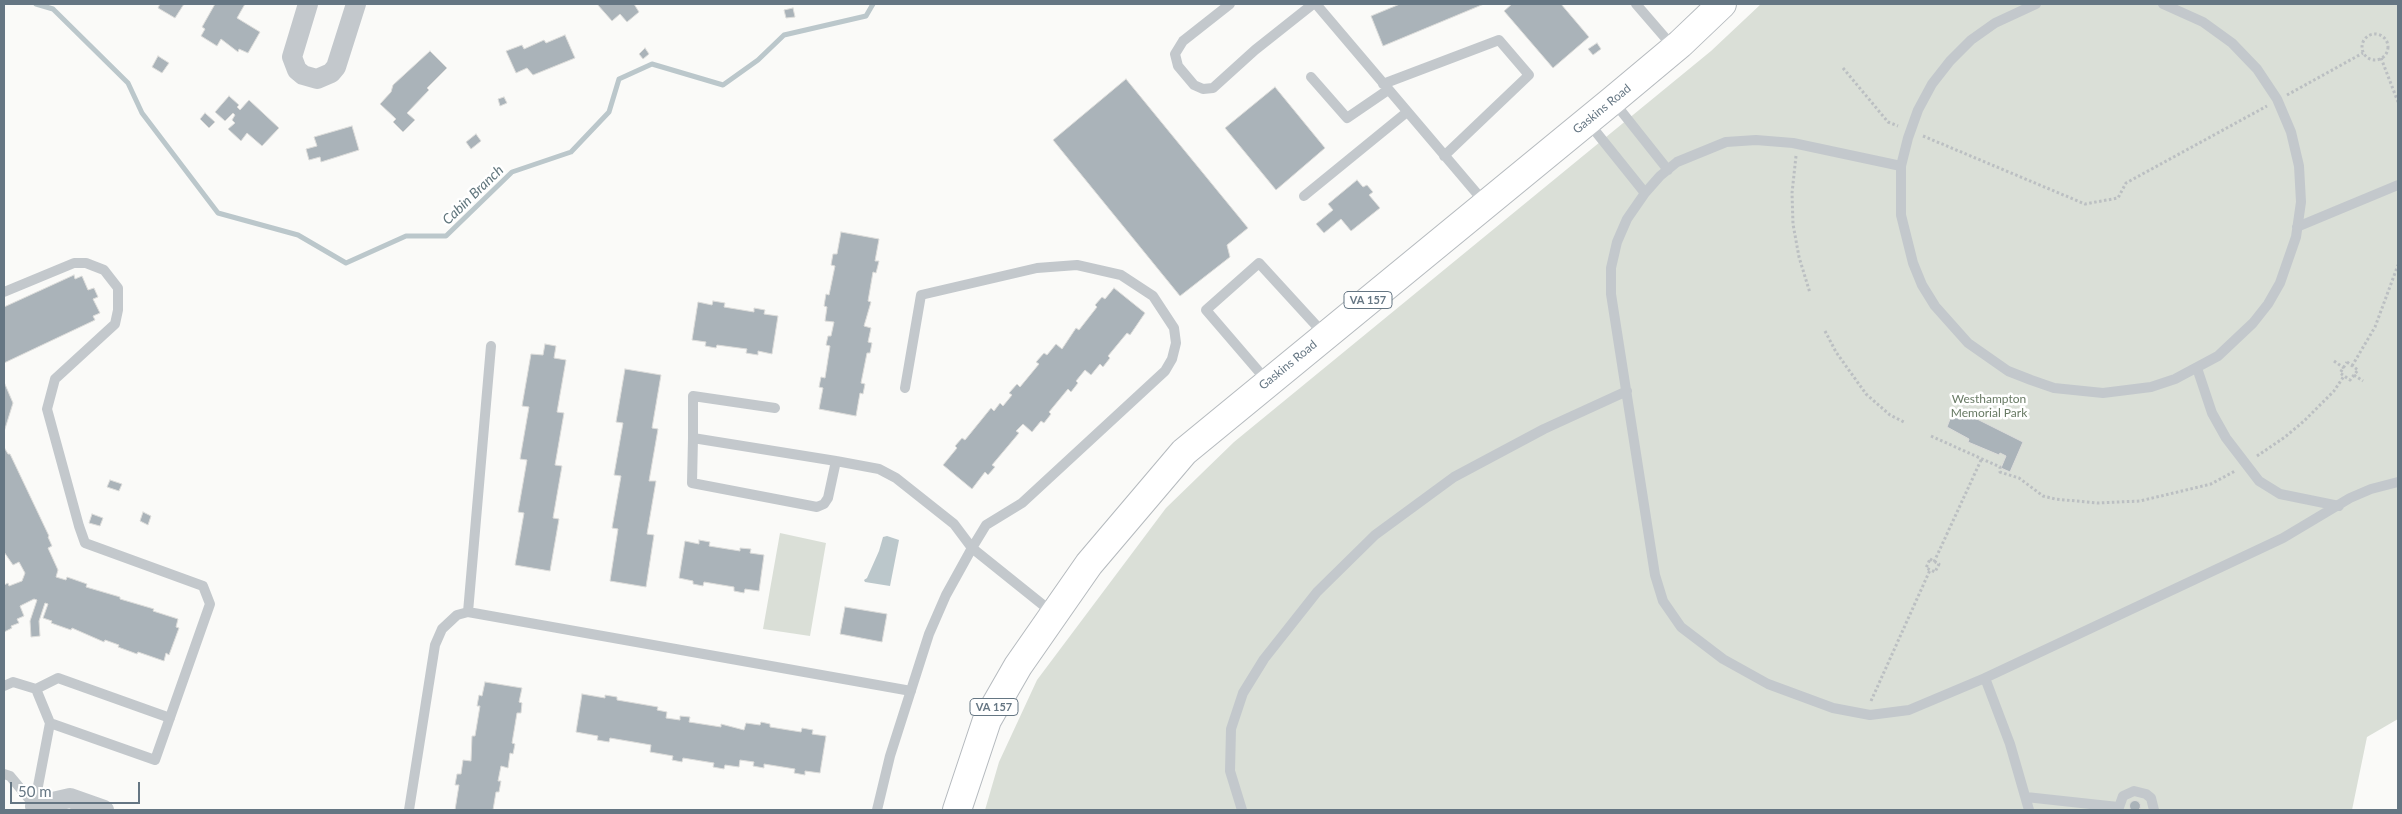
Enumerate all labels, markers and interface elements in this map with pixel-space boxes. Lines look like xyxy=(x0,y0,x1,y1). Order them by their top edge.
street label: Gaskins Road xyxy=(1570,81,1634,137)
water label: Cabin Branch xyxy=(439,162,507,228)
road number: VA 157 xyxy=(1344,292,1392,308)
street label: Gaskins Road xyxy=(1256,337,1320,393)
park label: Westhampton Memorial Park xyxy=(1951,392,2027,420)
road number: VA 157 xyxy=(970,699,1018,716)
scale bar xyxy=(12,772,142,804)
text: 50 m xyxy=(18,782,52,800)

